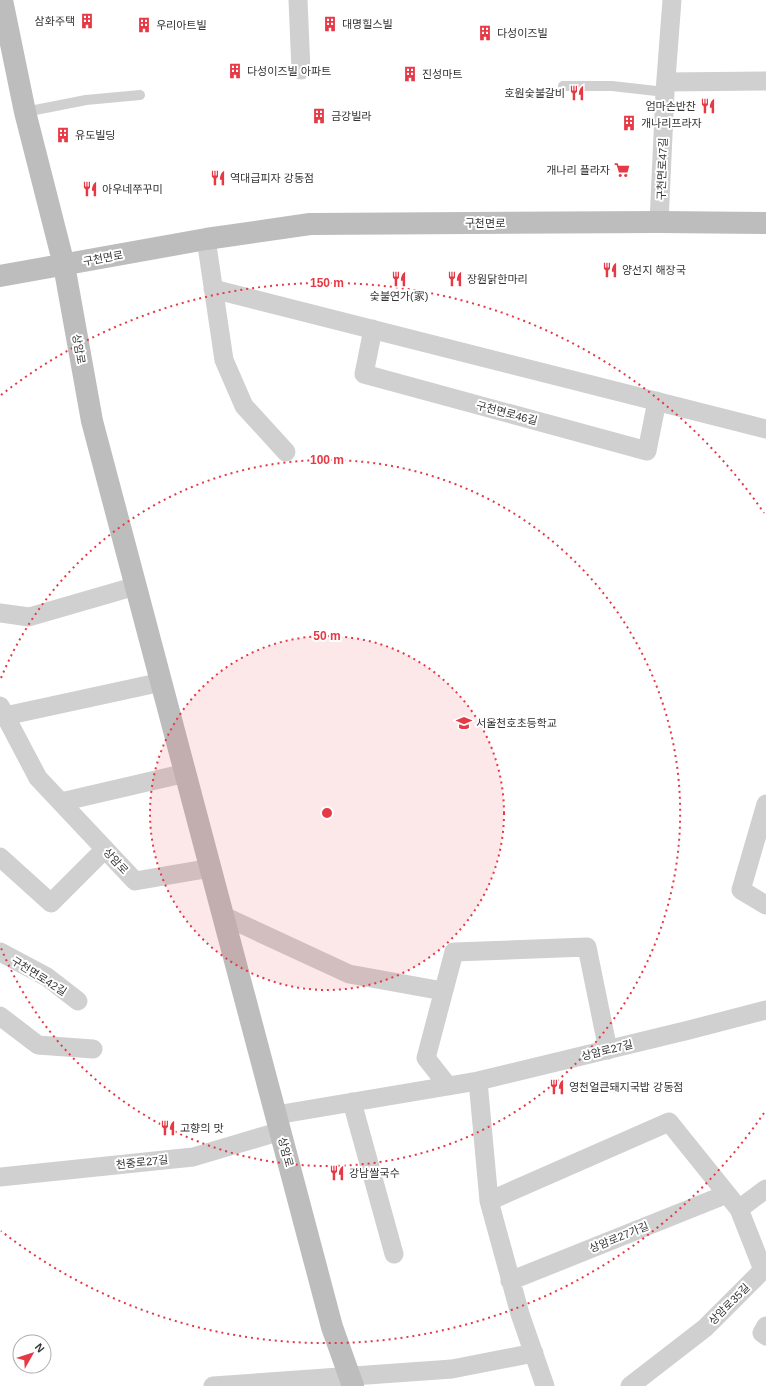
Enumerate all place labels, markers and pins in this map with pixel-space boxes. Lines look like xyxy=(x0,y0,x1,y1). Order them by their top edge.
building icon: 삼화주택 xyxy=(78,12,96,30)
place label: 삼화주택 xyxy=(35,15,75,27)
building icon: 대명힐스빌 xyxy=(321,15,339,33)
building icon: 우리아트빌 xyxy=(135,16,153,34)
place label: 대명힐스빌 xyxy=(342,18,393,30)
place label: 우리아트빌 xyxy=(156,19,207,31)
building icon: 다성이즈빌 xyxy=(476,24,494,42)
place label: 다성이즈빌 xyxy=(497,27,548,39)
building icon: 다성이즈빌 아파트 xyxy=(226,62,244,80)
place label: 다성이즈빌 아파트 xyxy=(247,65,331,77)
building icon: 진성마트 xyxy=(401,65,419,83)
place label: 진성마트 xyxy=(422,68,462,80)
restaurant icon: 호원숯불갈비 xyxy=(568,84,586,102)
place label: 호원숯불갈비 xyxy=(504,87,565,99)
restaurant icon: 엄마손반찬 xyxy=(699,97,717,115)
place label: 엄마손반찬 xyxy=(645,100,696,112)
building icon: 금강빌라 xyxy=(310,107,328,125)
place label: 금강빌라 xyxy=(331,110,371,122)
building icon: 개나리프라자 xyxy=(620,114,638,132)
place label: 개나리프라자 xyxy=(641,117,702,129)
building icon: 유도빌딩 xyxy=(54,126,72,144)
place label: 유도빌딩 xyxy=(75,129,115,141)
supermarket icon: 개나리 플라자 xyxy=(613,161,631,179)
place label: 개나리 플라자 xyxy=(546,164,610,176)
restaurant icon: 역대급피자 강동점 xyxy=(209,169,227,187)
place label: 역대급피자 강동점 xyxy=(230,172,314,184)
restaurant icon: 아우네쭈꾸미 xyxy=(81,180,99,198)
place label: 아우네쭈꾸미 xyxy=(102,183,163,195)
restaurant icon: 양선지 해장국 xyxy=(601,261,619,279)
place label: 양선지 해장국 xyxy=(622,264,686,276)
restaurant icon: 숯불연가(家) xyxy=(390,270,408,288)
restaurant icon: 장원닭한마리 xyxy=(446,270,464,288)
place label: 장원닭한마리 xyxy=(467,273,528,285)
place label: 숯불연가(家) xyxy=(370,290,428,302)
school or university icon: 서울천호초등학교 xyxy=(455,714,473,732)
place label: 서울천호초등학교 xyxy=(476,717,557,729)
centre of rings xyxy=(320,806,334,820)
restaurant icon: 영천얼큰돼지국밥 강동점 xyxy=(548,1078,566,1096)
place label: 영천얼큰돼지국밥 강동점 xyxy=(569,1081,683,1093)
restaurant icon: 고향의 맛 xyxy=(159,1119,177,1137)
place label: 고향의 맛 xyxy=(180,1122,224,1134)
restaurant icon: 강남쌀국수 xyxy=(328,1164,346,1182)
place label: 강남쌀국수 xyxy=(349,1167,400,1179)

